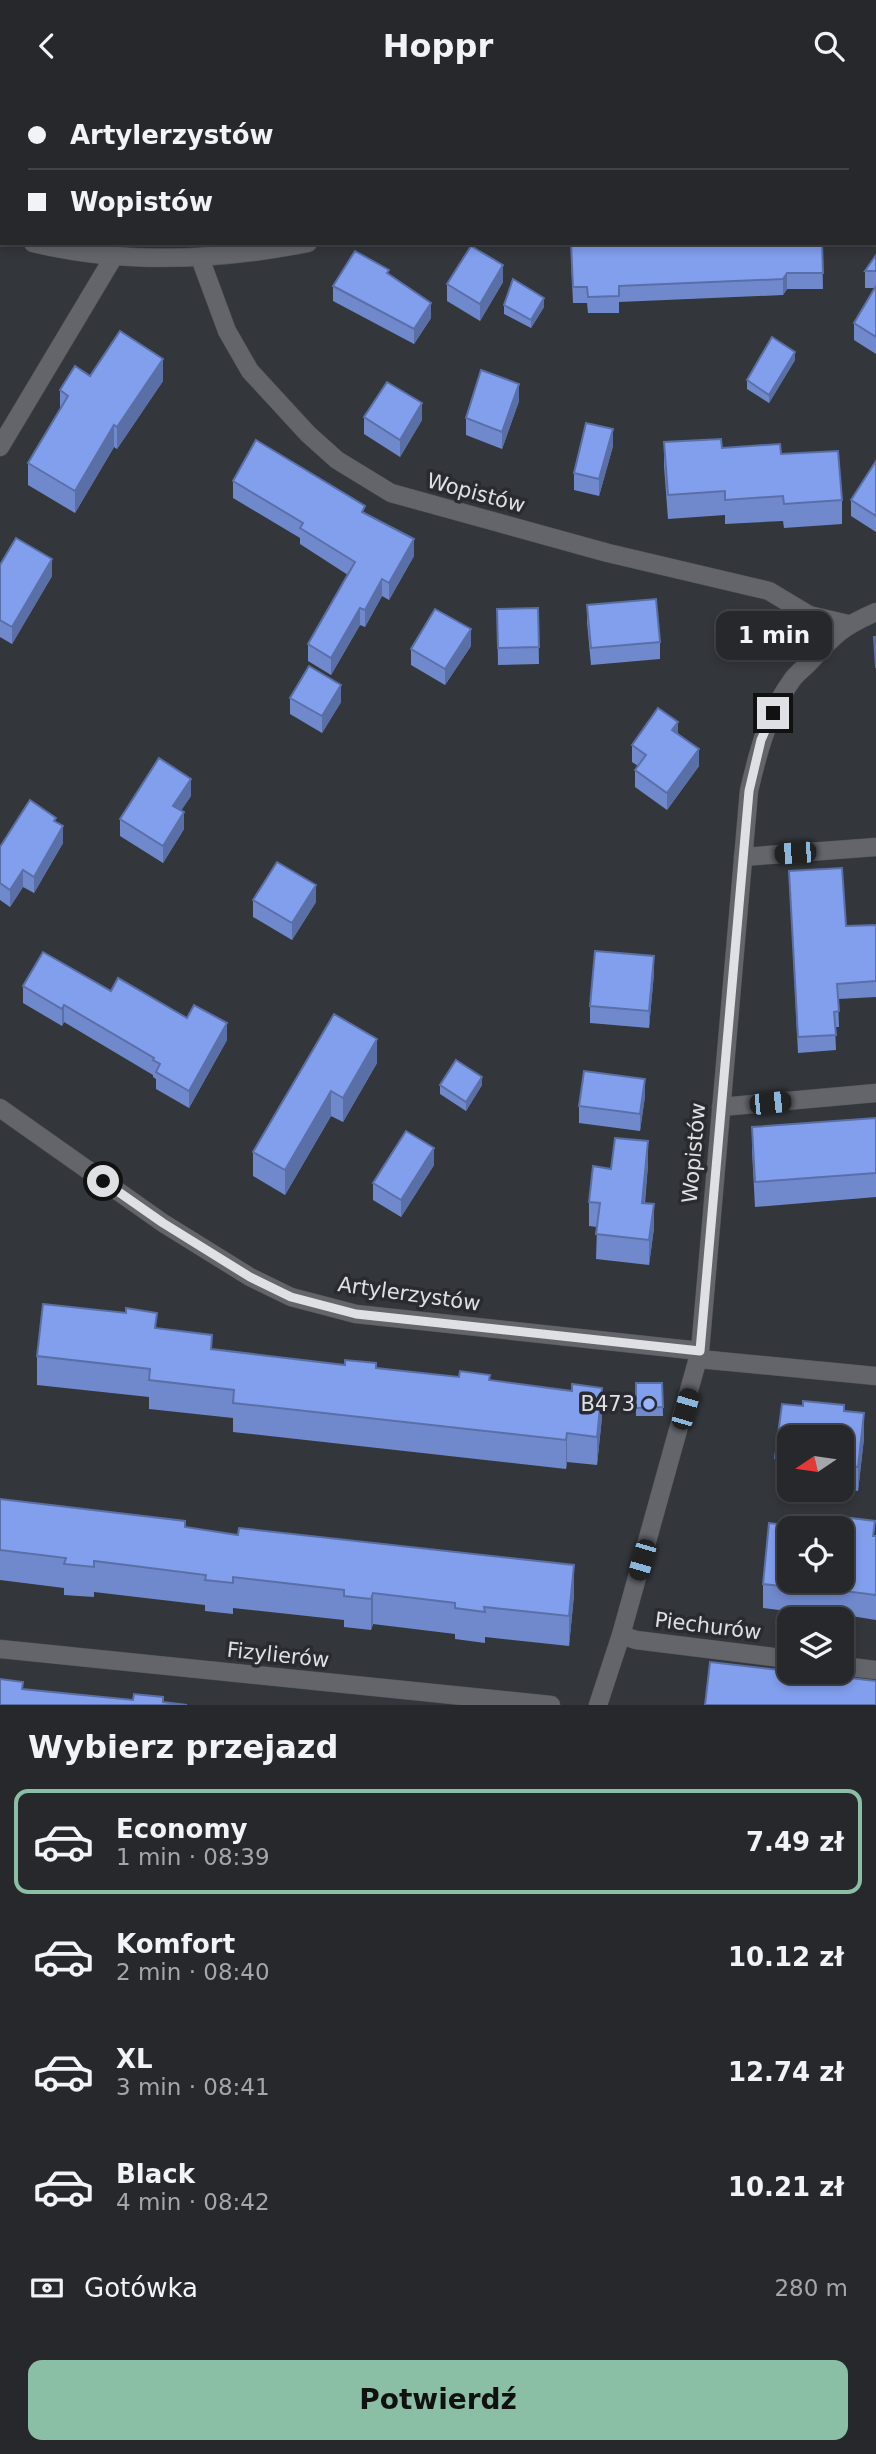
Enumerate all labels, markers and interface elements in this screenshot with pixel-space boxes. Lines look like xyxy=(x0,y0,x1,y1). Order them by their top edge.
icon: back xyxy=(28,27,66,65)
text: Hoppr xyxy=(383,27,493,65)
icon: search xyxy=(810,27,848,65)
text: Artylerzystów xyxy=(70,120,274,150)
text: Wopistów xyxy=(70,187,213,217)
street label: Wopistów xyxy=(424,468,528,518)
callout: 1 min xyxy=(715,611,831,661)
text: 1 min xyxy=(738,622,810,648)
route end xyxy=(757,697,789,729)
car xyxy=(774,841,817,865)
car xyxy=(749,1090,792,1116)
street label: Wopistów xyxy=(678,1102,710,1204)
route start xyxy=(87,1165,119,1197)
street label: Artylerzystów xyxy=(336,1272,482,1316)
car xyxy=(670,1386,701,1432)
place label: B473 xyxy=(581,1392,635,1416)
marker: B473 xyxy=(641,1396,657,1412)
north arrow xyxy=(777,1425,854,1501)
map controls xyxy=(777,1425,854,1684)
button: locate xyxy=(777,1516,854,1593)
car xyxy=(627,1537,658,1583)
button: layers xyxy=(777,1607,854,1684)
street label: Piechurów xyxy=(653,1608,763,1644)
street label: Fizylierów xyxy=(226,1638,330,1672)
text: Wybierz przejazd xyxy=(28,1728,338,1766)
icon: car xyxy=(32,1810,95,1873)
text: Economy xyxy=(116,1814,247,1844)
text: 7.49 zł xyxy=(746,1827,844,1857)
text: 1 min · 08:39 xyxy=(116,1844,270,1870)
icon: car xyxy=(32,1925,95,1988)
text: Komfort xyxy=(116,1929,235,1959)
text: 10.12 zł xyxy=(728,1942,844,1972)
text: 2 min · 08:40 xyxy=(116,1959,270,1985)
icon: car xyxy=(32,2040,95,2103)
text: XL xyxy=(116,2044,153,2074)
text: 12.74 zł xyxy=(728,2057,844,2087)
text: 3 min · 08:41 xyxy=(116,2074,270,2100)
icon: car xyxy=(32,2155,95,2218)
text: Black xyxy=(116,2159,195,2189)
text: 10.21 zł xyxy=(728,2172,844,2202)
text: 4 min · 08:42 xyxy=(116,2189,270,2215)
icon: cash xyxy=(28,2269,66,2307)
text: Gotówka xyxy=(84,2273,198,2303)
text: 280 m xyxy=(774,2275,848,2301)
button: Potwierdź xyxy=(28,2360,848,2440)

